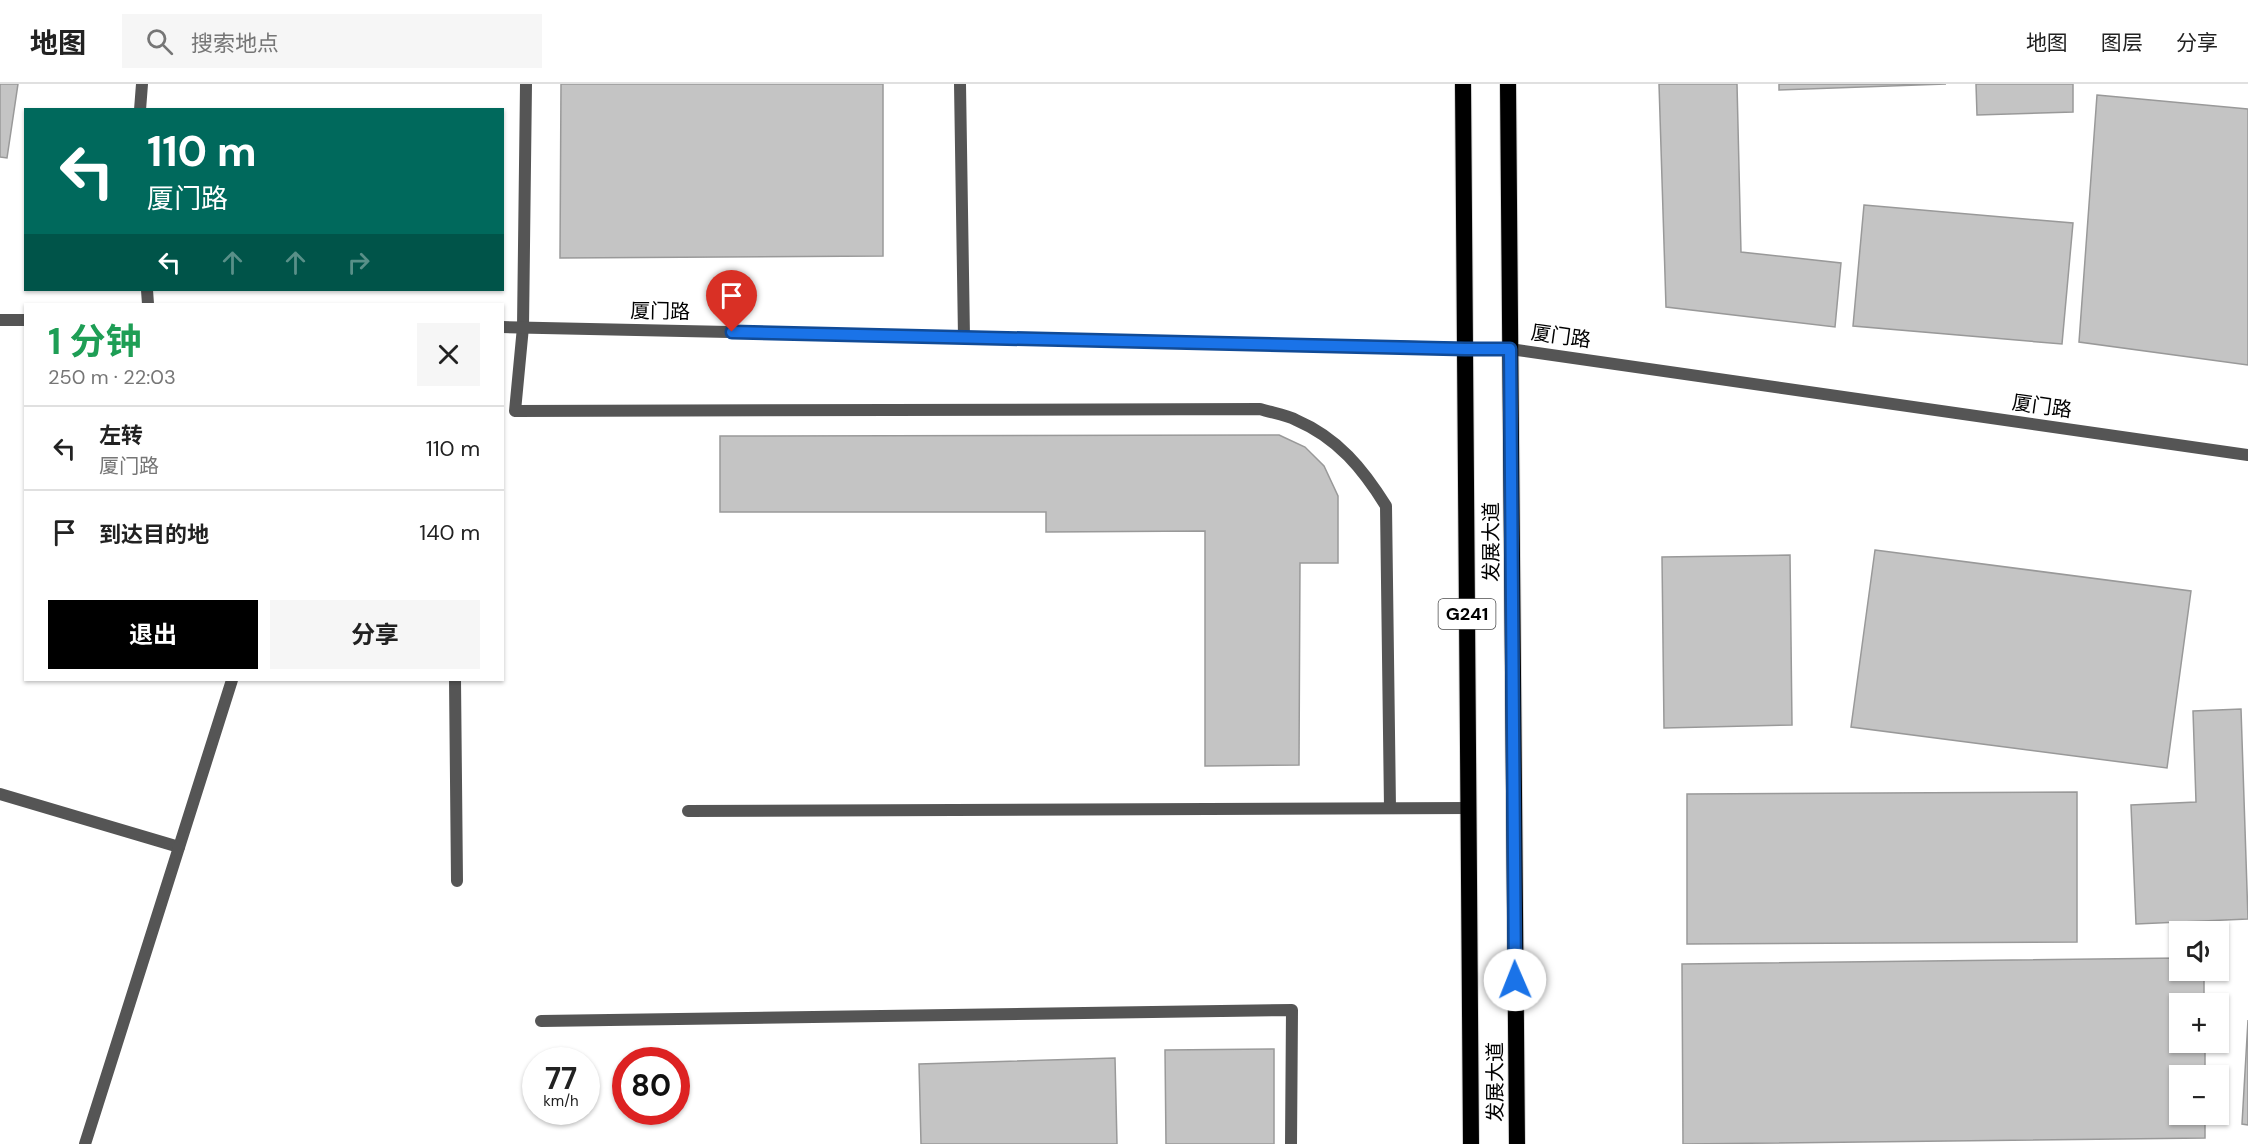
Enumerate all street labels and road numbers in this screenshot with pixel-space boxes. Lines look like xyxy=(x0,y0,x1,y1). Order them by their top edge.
street label: 厦门路 xyxy=(630,297,690,325)
street label: 厦门路 xyxy=(1529,319,1593,353)
street label: 厦门路 xyxy=(2010,389,2074,423)
street label: 发展大道 xyxy=(1478,502,1504,582)
road number: G241 xyxy=(1438,599,1496,629)
street label: 发展大道 xyxy=(1482,1042,1508,1122)

